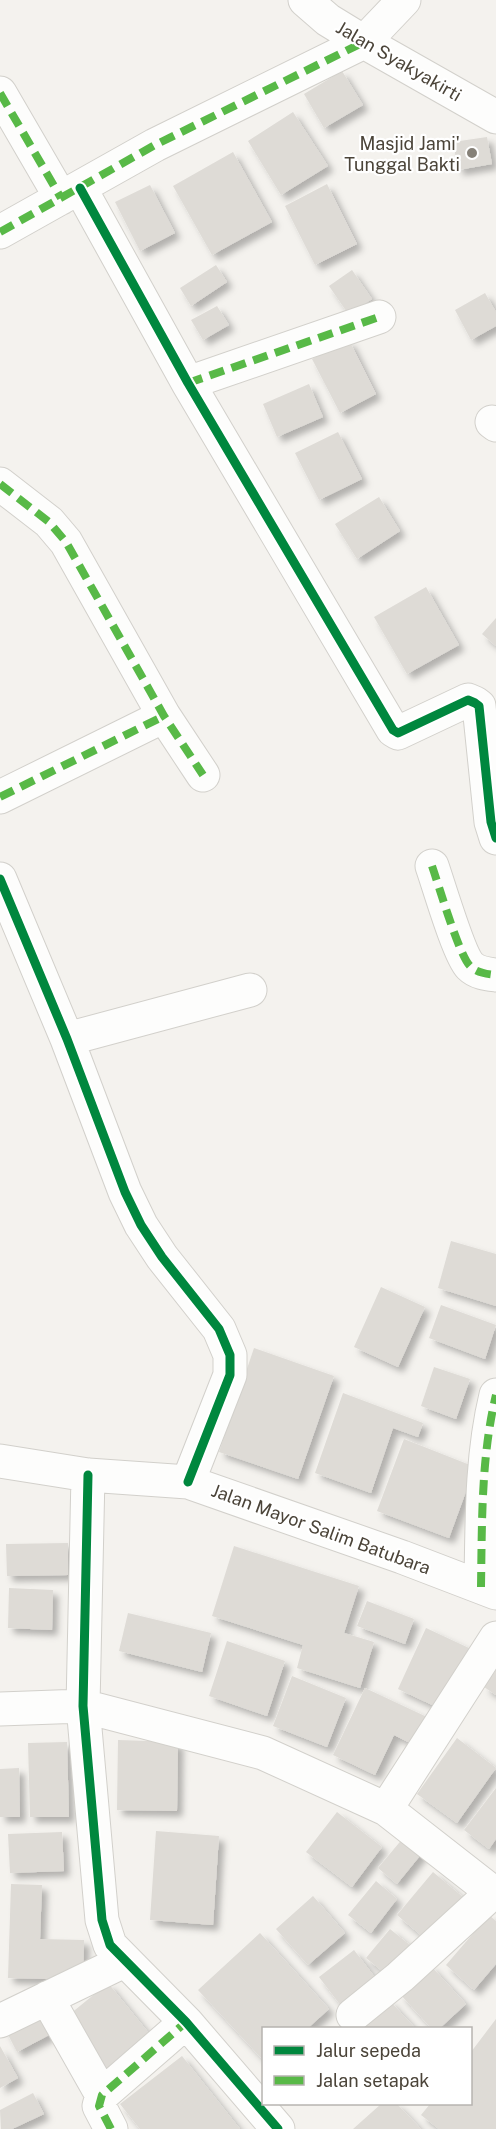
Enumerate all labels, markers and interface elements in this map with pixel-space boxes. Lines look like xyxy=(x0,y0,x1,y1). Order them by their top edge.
street label: Jalan Syakyakirti xyxy=(333,17,465,105)
place label: Masjid Jami' Tunggal Bakti xyxy=(344,133,460,175)
marker: Masjid Jami' Tunggal Bakti xyxy=(465,146,479,160)
street label: Jalan Mayor Salim Batubara xyxy=(208,1479,434,1579)
legend xyxy=(262,2027,472,2105)
text: Jalur sepeda xyxy=(316,2040,421,2061)
text: Jalan setapak xyxy=(316,2070,429,2091)

